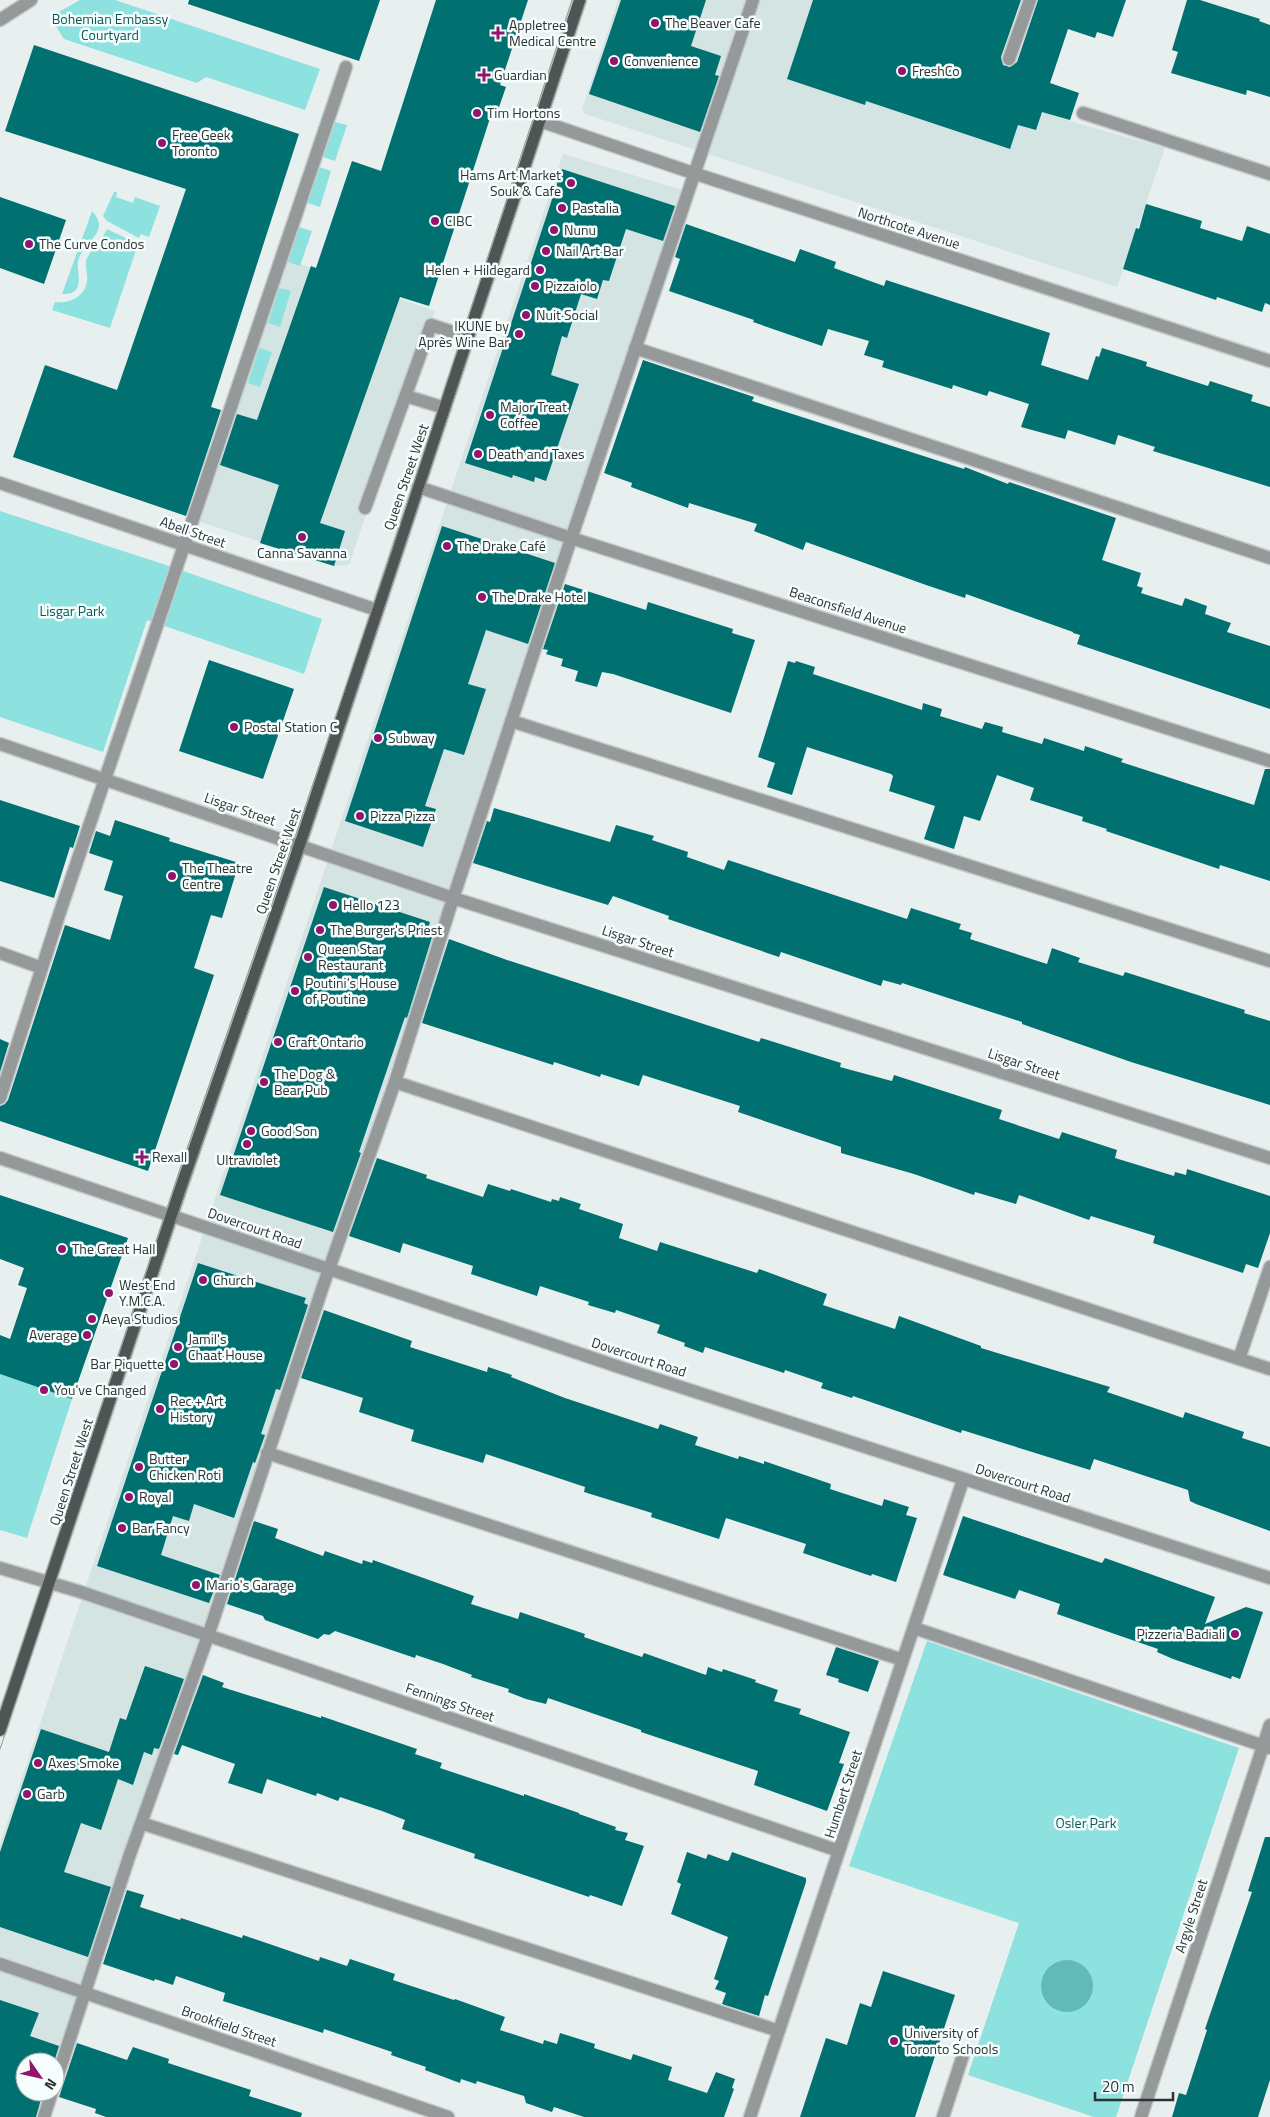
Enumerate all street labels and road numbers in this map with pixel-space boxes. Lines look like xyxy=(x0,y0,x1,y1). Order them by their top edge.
street label: Northcote Avenue xyxy=(855,201,963,254)
street label: Queen Street West xyxy=(377,421,434,533)
street label: Abell Street xyxy=(157,510,229,553)
street label: Beaconsfield Avenue xyxy=(787,581,910,638)
street label: Lisgar Street xyxy=(202,786,279,831)
street label: Queen Street West xyxy=(249,805,306,917)
street label: Lisgar Street xyxy=(600,919,677,962)
street label: Lisgar Street xyxy=(986,1042,1063,1085)
street label: Dovercourt Road xyxy=(205,1202,305,1254)
street label: Dovercourt Road xyxy=(589,1331,689,1382)
street label: Queen Street West xyxy=(43,1416,98,1528)
street label: Dovercourt Road xyxy=(973,1457,1073,1508)
street label: Fennings Street xyxy=(403,1677,497,1727)
street label: Humbert Street xyxy=(818,1747,867,1841)
street label: Argyle Street xyxy=(1169,1876,1212,1955)
street label: Brookfield Street xyxy=(179,1999,280,2052)

